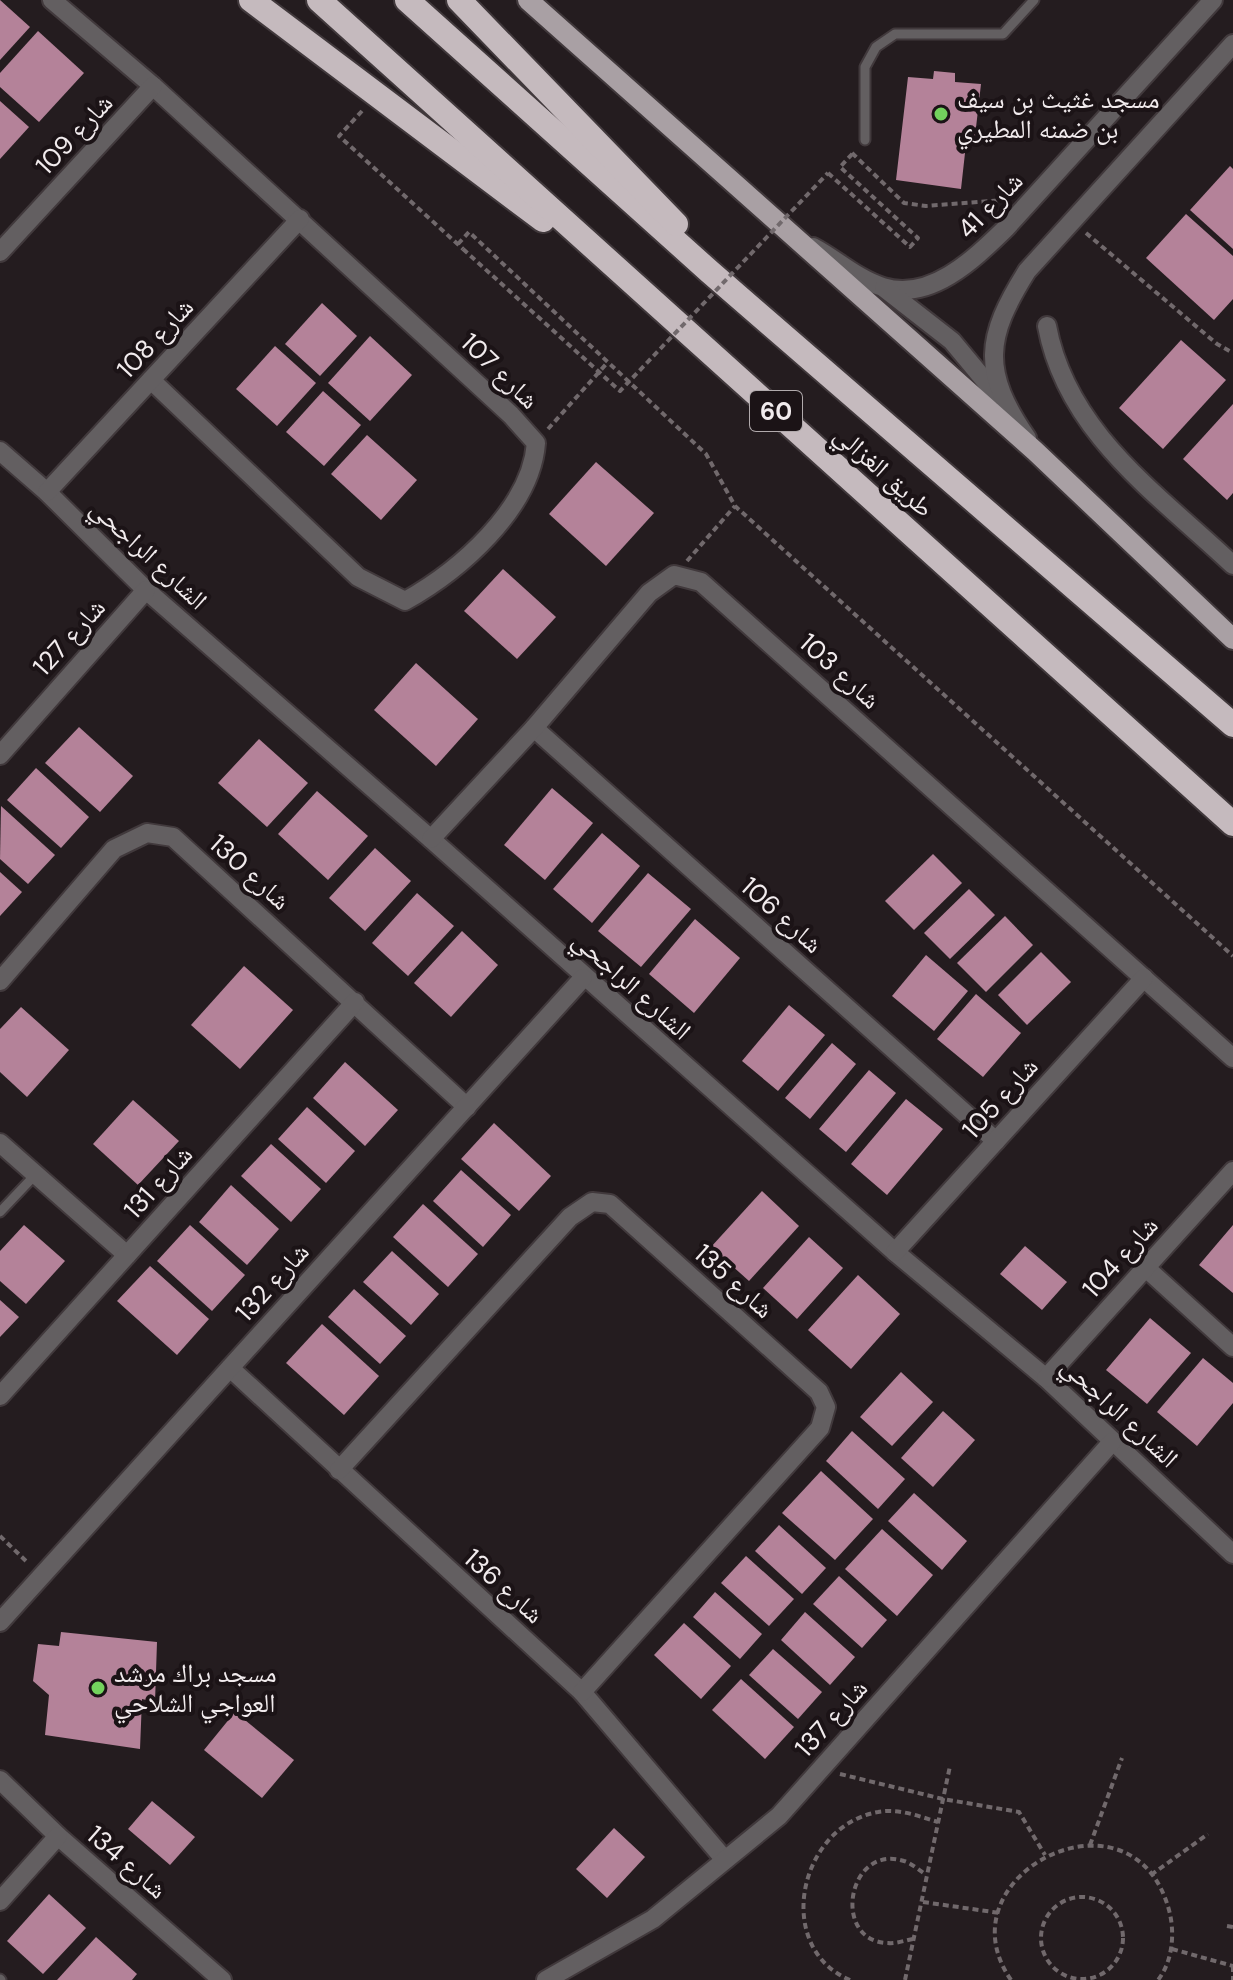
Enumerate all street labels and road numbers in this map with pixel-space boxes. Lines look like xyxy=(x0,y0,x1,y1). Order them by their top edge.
street label: شارع 109 xyxy=(28,86,120,182)
street label: شارع 41 xyxy=(950,164,1030,246)
street label: شارع 108 xyxy=(109,291,201,385)
street label: شارع 107 xyxy=(454,326,546,416)
road number: 60 xyxy=(750,391,802,431)
street label: طريق الغزالي xyxy=(825,417,941,527)
street label: الشارع الراجحي xyxy=(81,491,215,620)
street label: شارع 127 xyxy=(25,591,113,683)
street label: شارع 103 xyxy=(792,626,888,716)
street label: شارع 130 xyxy=(202,827,298,917)
street label: شارع 106 xyxy=(734,869,830,961)
street label: الشارع الراجحي xyxy=(563,923,698,1050)
street label: شارع 105 xyxy=(955,1050,1045,1146)
street label: شارع 131 xyxy=(116,1138,200,1226)
street label: شارع 104 xyxy=(1075,1209,1165,1305)
street label: شارع 132 xyxy=(228,1235,316,1329)
street label: شارع 135 xyxy=(687,1236,781,1326)
street label: الشارع الراجحي xyxy=(1052,1349,1186,1478)
street label: شارع 136 xyxy=(457,1541,551,1631)
street label: شارع 137 xyxy=(787,1672,875,1764)
street label: شارع 134 xyxy=(80,1818,174,1906)

